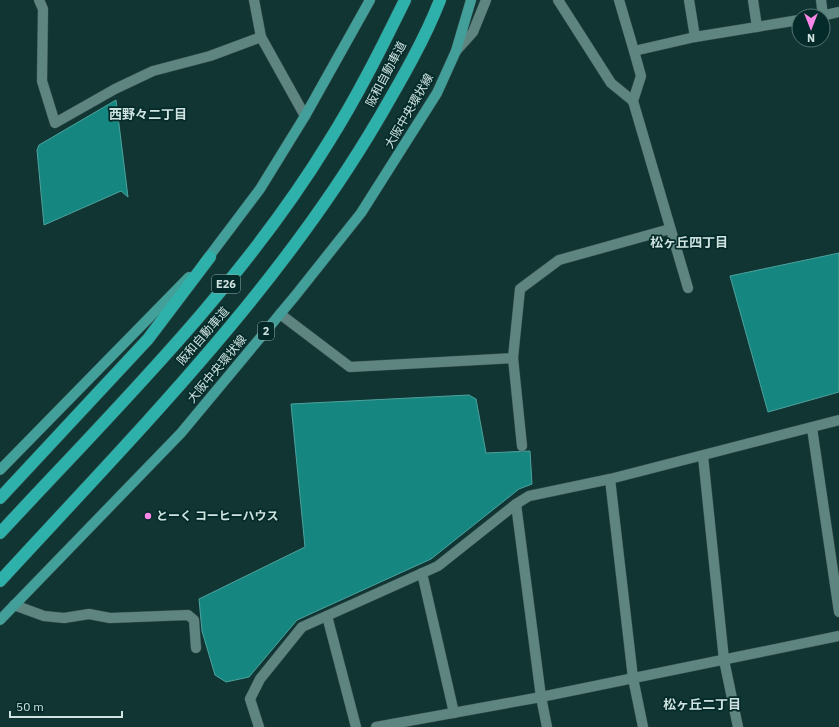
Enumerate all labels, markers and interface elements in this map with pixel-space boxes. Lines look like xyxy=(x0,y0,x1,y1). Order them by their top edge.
north arrow xyxy=(791,8,831,48)
text: N xyxy=(807,31,815,45)
street label: 阪和自動車道 xyxy=(362,38,409,109)
street label: 大阪中央環状線 xyxy=(381,71,436,151)
district label: 西野々二丁目 xyxy=(109,106,187,123)
district label: 松ヶ丘四丁目 xyxy=(650,234,728,251)
road number: E26 xyxy=(212,275,240,293)
street label: 阪和自動車道 xyxy=(173,304,232,368)
road number: 2 xyxy=(258,322,274,340)
street label: 大阪中央環状線 xyxy=(184,332,249,406)
place label: とーく コーヒーハウス xyxy=(156,508,279,523)
marker: とーく コーヒーハウス xyxy=(143,511,153,521)
scale bar xyxy=(10,693,122,719)
district label: 松ヶ丘二丁目 xyxy=(663,696,741,713)
text: 50 m xyxy=(16,699,44,714)

